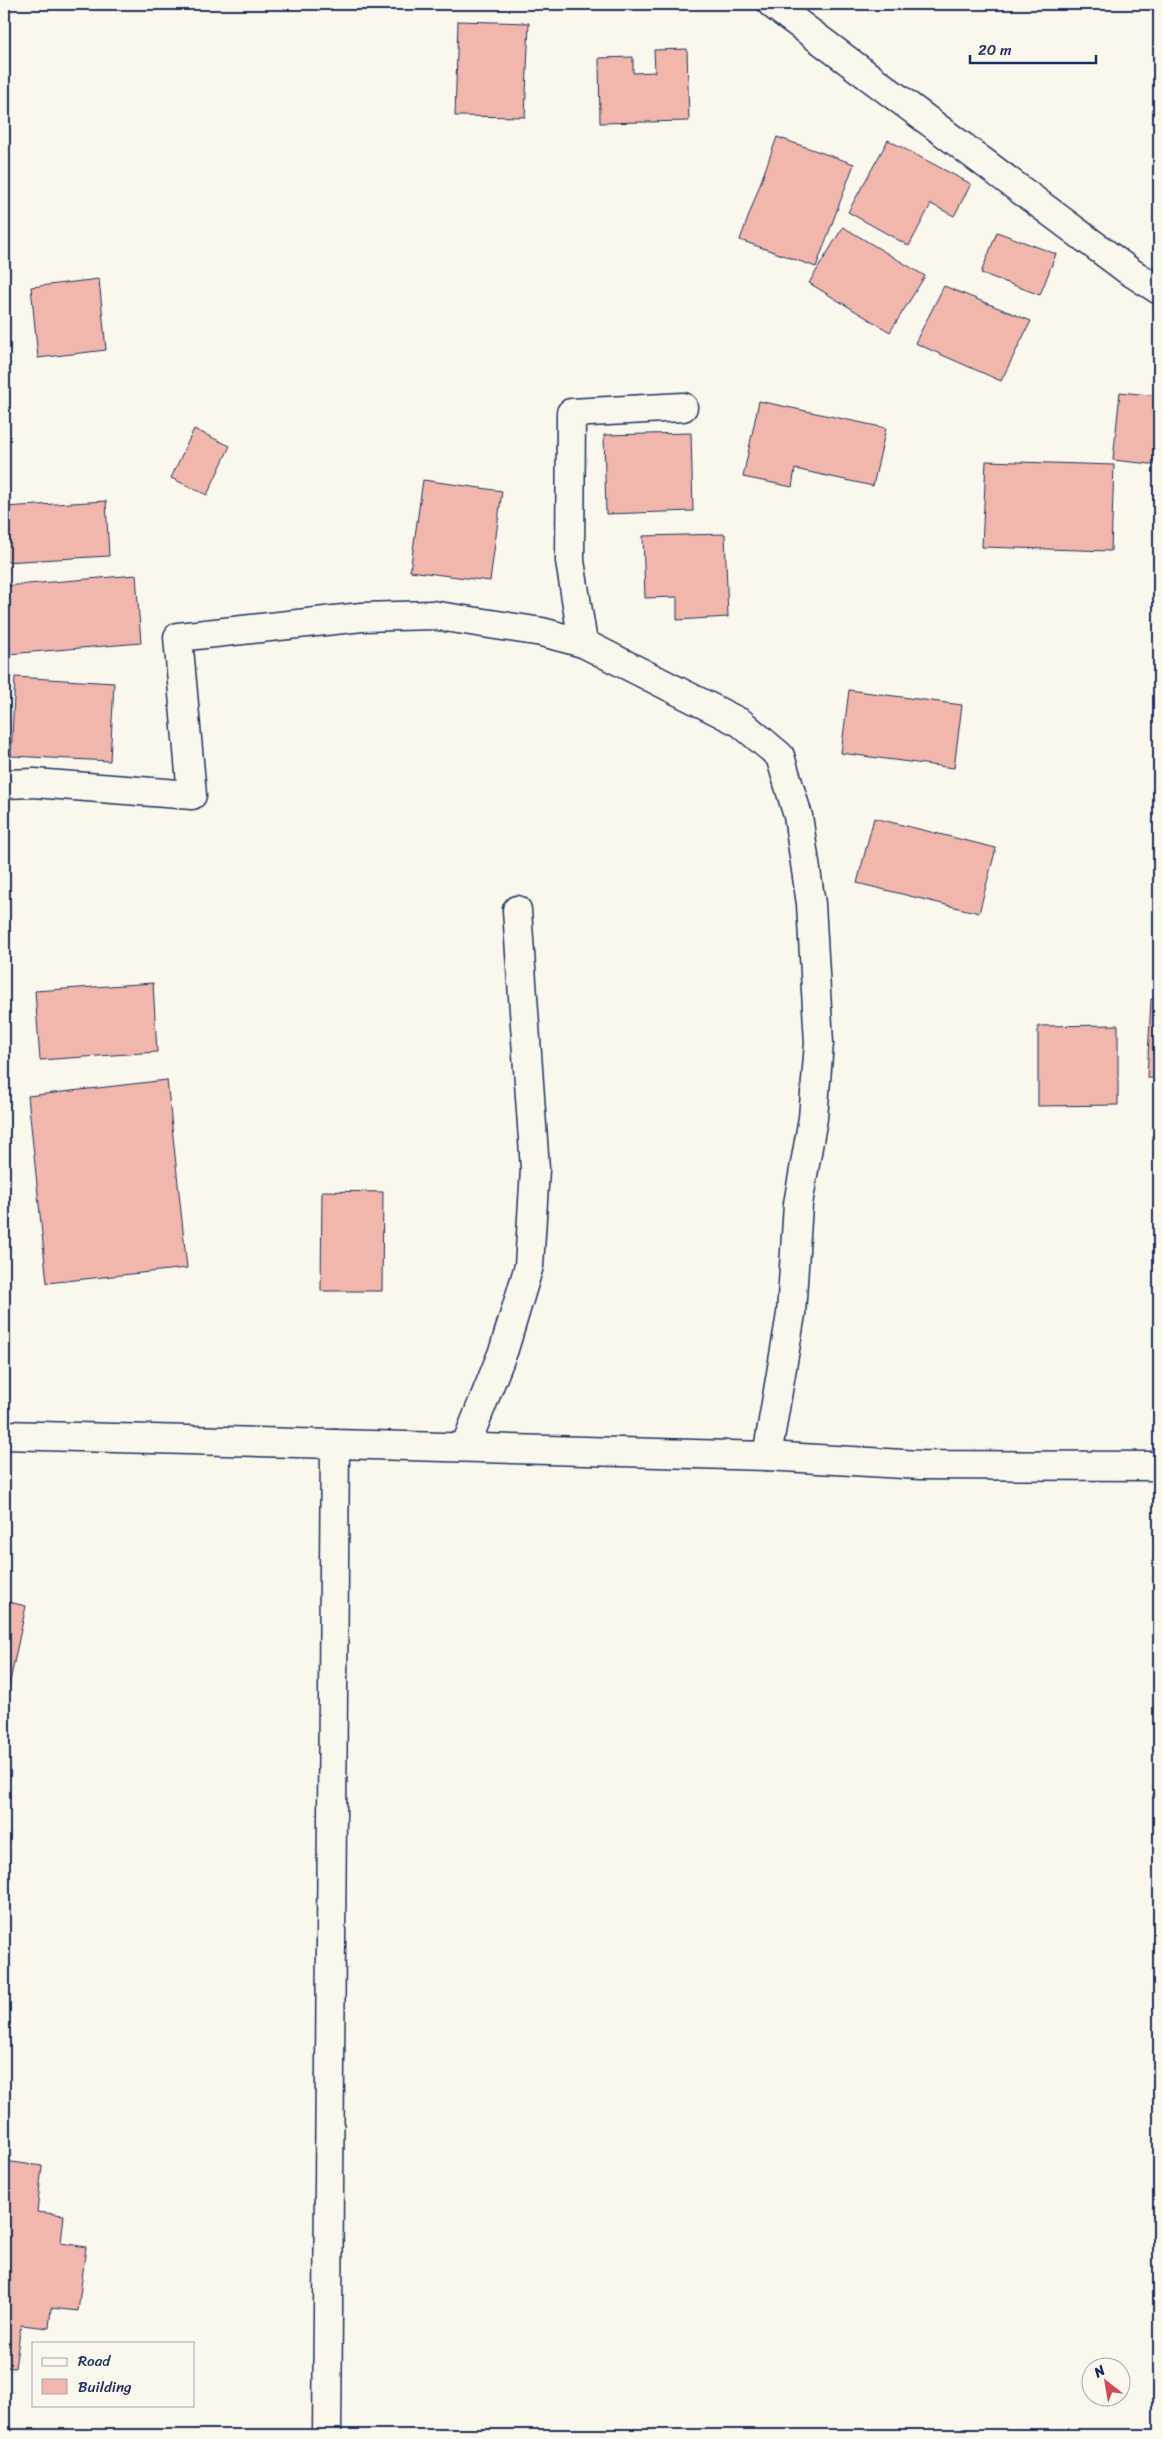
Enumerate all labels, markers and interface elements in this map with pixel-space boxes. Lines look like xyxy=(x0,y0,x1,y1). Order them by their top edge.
scale bar xyxy=(970,32,1097,64)
text: 20 m xyxy=(978,37,1012,63)
legend xyxy=(32,2342,195,2406)
text: Road xyxy=(78,2348,111,2374)
north arrow xyxy=(1080,2356,1130,2406)
text: N xyxy=(1088,2358,1110,2385)
text: Building xyxy=(78,2374,132,2400)

